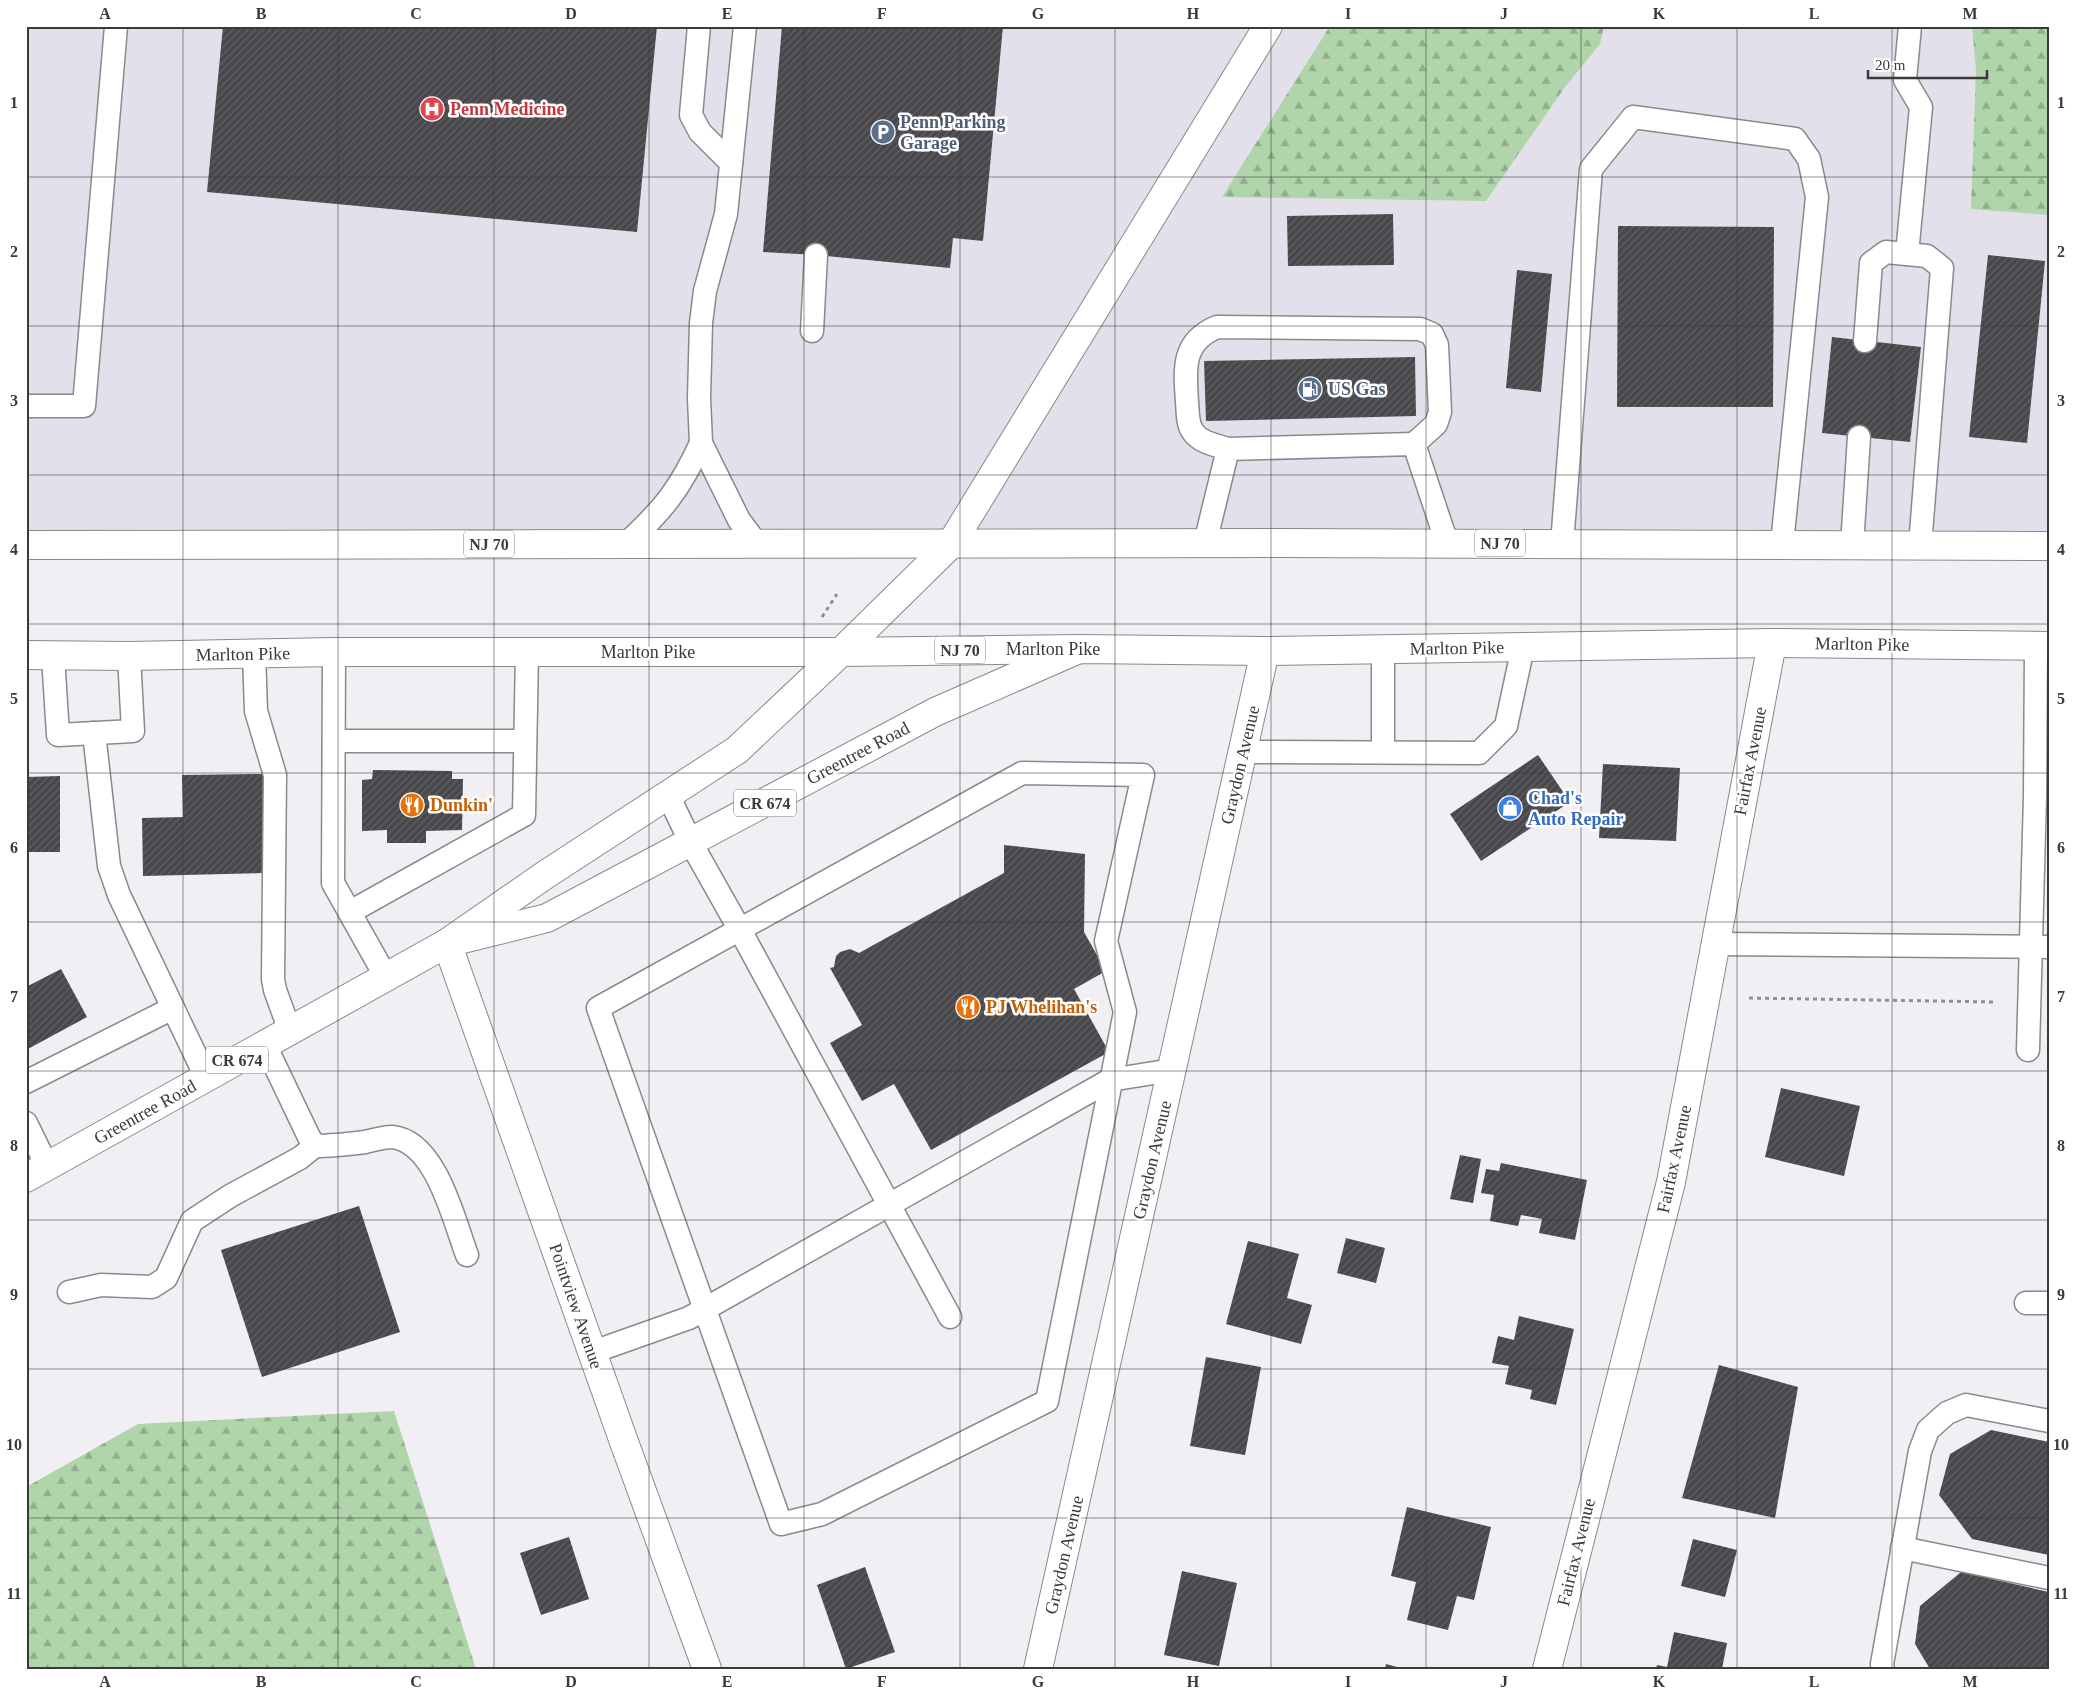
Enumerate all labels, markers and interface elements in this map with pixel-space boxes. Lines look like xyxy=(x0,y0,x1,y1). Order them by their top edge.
text: A xyxy=(99,5,111,22)
text: B xyxy=(256,5,267,22)
text: C xyxy=(410,5,422,22)
text: D xyxy=(565,5,577,22)
text: E xyxy=(722,5,732,22)
text: F xyxy=(877,5,887,22)
text: G xyxy=(1032,5,1045,22)
text: H xyxy=(1187,5,1200,22)
text: I xyxy=(1345,5,1351,22)
text: J xyxy=(1500,5,1508,22)
text: K xyxy=(1653,5,1666,22)
text: L xyxy=(1809,5,1819,22)
text: M xyxy=(1962,5,1978,22)
scale bar xyxy=(1868,48,1986,80)
text: 20 m xyxy=(1875,57,1906,73)
text: 1 xyxy=(10,94,18,111)
text: 1 xyxy=(2057,94,2065,111)
hospital icon: Penn Medicine xyxy=(419,96,445,122)
place label: Penn Medicine xyxy=(450,99,565,119)
place label: Penn Parking Garage xyxy=(900,112,1006,153)
parking icon: Penn Parking Garage xyxy=(870,119,896,145)
text: 2 xyxy=(10,243,18,260)
text: 2 xyxy=(2057,243,2065,260)
fuel station icon: US Gas xyxy=(1297,376,1323,402)
place label: US Gas xyxy=(1328,379,1386,399)
text: 3 xyxy=(10,392,18,409)
text: 3 xyxy=(2057,392,2065,409)
road number: NJ 70 xyxy=(464,530,514,558)
road number: NJ 70 xyxy=(1475,530,1525,556)
text: 4 xyxy=(10,541,18,558)
text: 4 xyxy=(2057,541,2065,558)
street label: Marlton Pike xyxy=(1815,633,1909,655)
road number: NJ 70 xyxy=(935,636,985,664)
street label: Marlton Pike xyxy=(1410,637,1504,659)
street label: Marlton Pike xyxy=(1006,639,1100,659)
street label: Marlton Pike xyxy=(601,642,695,662)
street label: Marlton Pike xyxy=(196,643,290,665)
text: 5 xyxy=(10,690,18,707)
text: 5 xyxy=(2057,690,2065,707)
street label: Graydon Avenue xyxy=(1217,704,1263,826)
street label: Fairfax Avenue xyxy=(1730,705,1770,817)
street label: Greentree Road xyxy=(803,718,913,788)
place label: Chad's Auto Repair xyxy=(1528,788,1624,829)
road number: CR 674 xyxy=(734,790,796,816)
restaurant icon: Dunkin' xyxy=(399,792,425,818)
place label: Dunkin' xyxy=(430,795,493,815)
shop icon: Chad's Auto Repair xyxy=(1497,795,1523,821)
text: 6 xyxy=(10,839,18,856)
text: 6 xyxy=(2057,839,2065,856)
text: 7 xyxy=(10,988,18,1005)
text: 7 xyxy=(2057,988,2065,1005)
restaurant icon: PJ Whelihan's xyxy=(955,994,981,1020)
place label: PJ Whelihan's xyxy=(986,997,1097,1017)
road number: CR 674 xyxy=(206,1046,268,1074)
street label: Greentree Road xyxy=(91,1076,199,1148)
street label: Graydon Avenue xyxy=(1129,1099,1175,1221)
street label: Fairfax Avenue xyxy=(1653,1103,1695,1215)
text: 8 xyxy=(10,1137,18,1154)
text: 8 xyxy=(2057,1137,2065,1154)
street label: Pointview Avenue xyxy=(545,1241,607,1371)
text: 9 xyxy=(10,1286,18,1303)
text: 9 xyxy=(2057,1286,2065,1303)
text: 10 xyxy=(6,1436,22,1453)
text: 10 xyxy=(2053,1436,2069,1453)
street label: Graydon Avenue xyxy=(1041,1494,1087,1616)
street label: Fairfax Avenue xyxy=(1553,1496,1599,1608)
text: 11 xyxy=(6,1585,22,1602)
text: 11 xyxy=(2053,1585,2069,1602)
text: A xyxy=(99,1673,111,1690)
text: B xyxy=(256,1673,267,1690)
text: C xyxy=(410,1673,422,1690)
text: D xyxy=(565,1673,577,1690)
text: E xyxy=(722,1673,732,1690)
text: F xyxy=(877,1673,887,1690)
text: G xyxy=(1032,1673,1045,1690)
text: H xyxy=(1187,1673,1200,1690)
text: I xyxy=(1345,1673,1351,1690)
text: J xyxy=(1500,1673,1508,1690)
text: K xyxy=(1653,1673,1666,1690)
text: L xyxy=(1809,1673,1819,1690)
text: M xyxy=(1962,1673,1978,1690)

